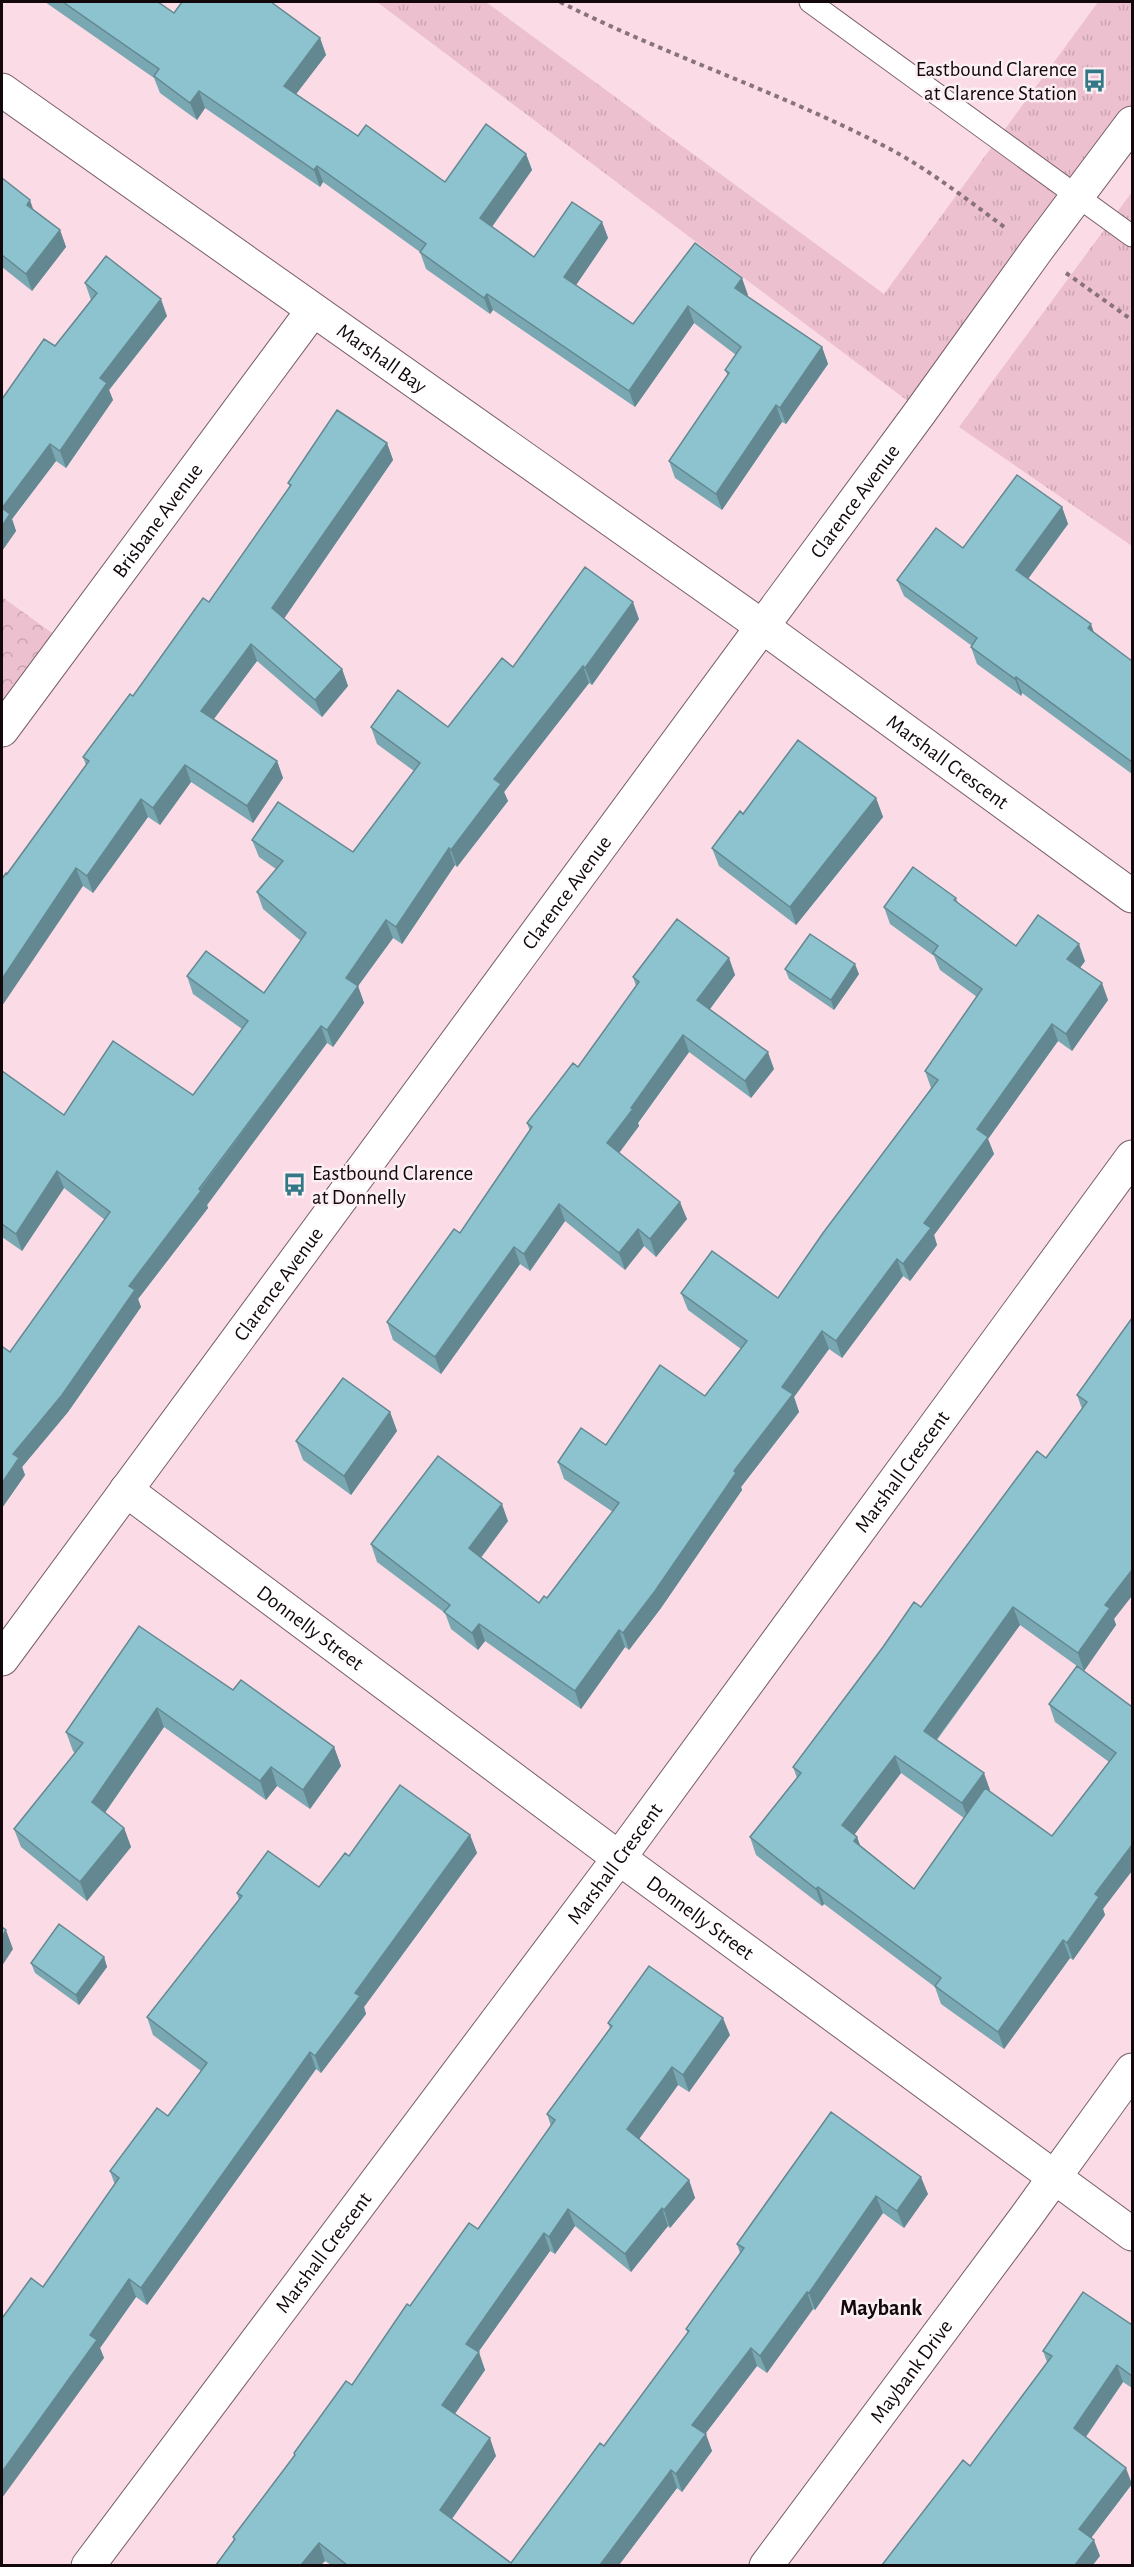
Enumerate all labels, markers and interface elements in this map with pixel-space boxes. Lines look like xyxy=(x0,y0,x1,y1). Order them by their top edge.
place label: Eastbound Clarence at Clarence Station xyxy=(916,59,1077,104)
bus stop icon: Eastbound Clarence at Clarence Station xyxy=(1082,68,1108,94)
street label: Marshall Bay xyxy=(333,319,431,397)
street label: Clarence Avenue xyxy=(806,440,903,562)
street label: Brisbane Avenue xyxy=(108,459,206,581)
street label: Marshall Crescent xyxy=(883,710,1013,813)
street label: Clarence Avenue xyxy=(518,832,615,953)
place label: Eastbound Clarence at Donnelly xyxy=(312,1163,473,1208)
bus stop icon: Eastbound Clarence at Donnelly xyxy=(281,1172,307,1198)
street label: Clarence Avenue xyxy=(230,1223,327,1345)
street label: Marshall Crescent xyxy=(851,1407,953,1536)
street label: Donnelly Street xyxy=(253,1581,368,1674)
street label: Marshall Crescent xyxy=(563,1799,666,1928)
street label: Donnelly Street xyxy=(643,1872,758,1964)
street label: Marshall Crescent xyxy=(271,2188,375,2317)
district label: Maybank xyxy=(840,2297,922,2320)
street label: Maybank Drive xyxy=(866,2316,956,2427)

